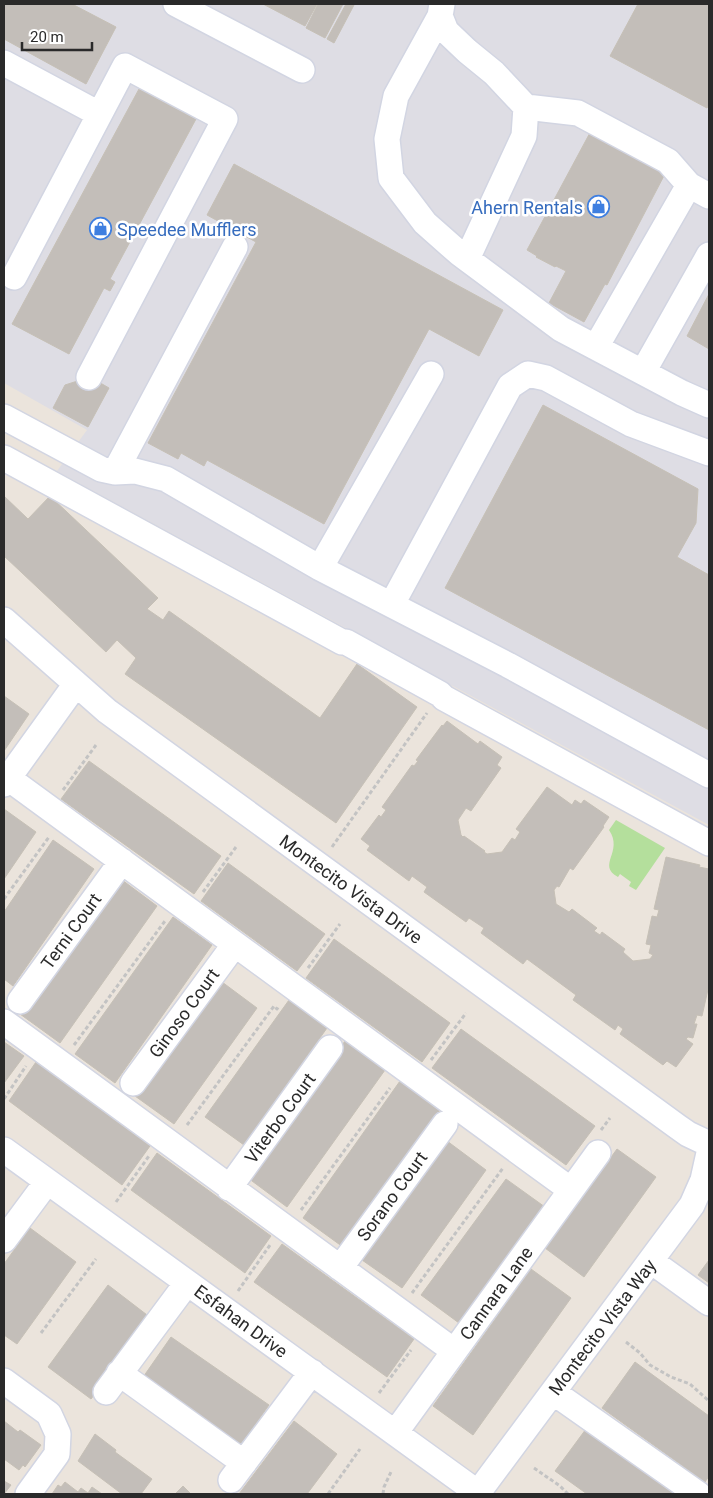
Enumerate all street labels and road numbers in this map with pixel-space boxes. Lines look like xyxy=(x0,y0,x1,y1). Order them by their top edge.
street label: Montecito Vista Drive xyxy=(276,830,426,948)
street label: Terni Court xyxy=(36,889,106,973)
street label: Ginoso Court xyxy=(145,964,223,1062)
street label: Viterbo Court xyxy=(240,1069,320,1167)
street label: Sorano Court xyxy=(352,1147,432,1245)
street label: Cannara Lane xyxy=(455,1242,537,1344)
street label: Montecito Vista Way xyxy=(544,1255,660,1399)
street label: Esfahan Drive xyxy=(190,1280,292,1362)

